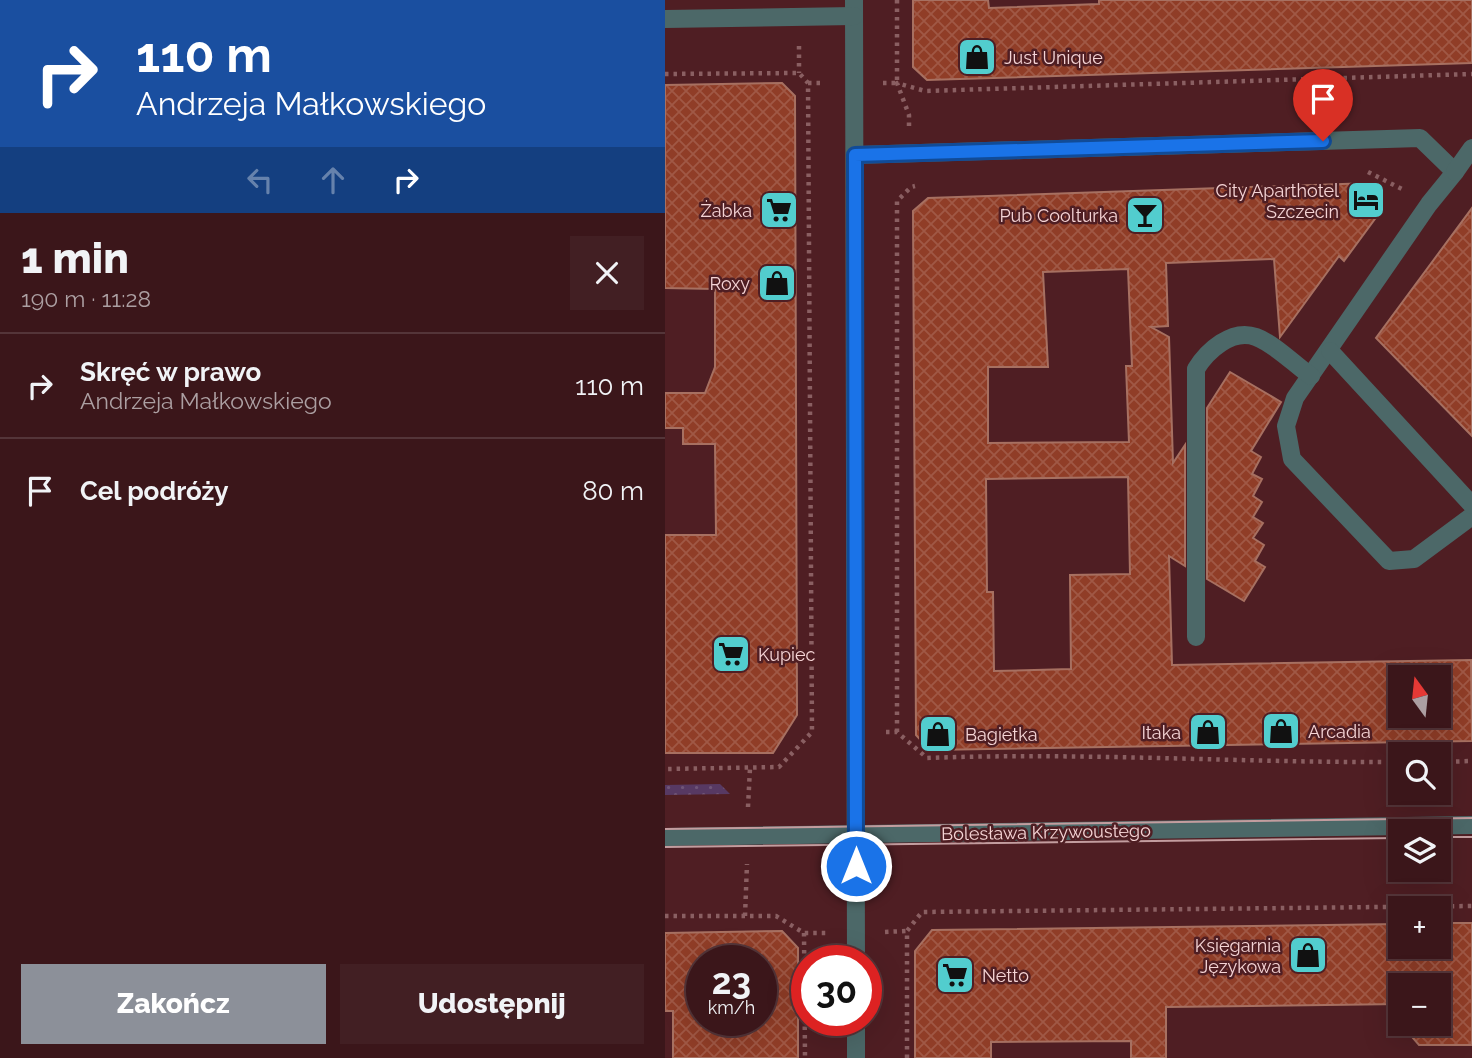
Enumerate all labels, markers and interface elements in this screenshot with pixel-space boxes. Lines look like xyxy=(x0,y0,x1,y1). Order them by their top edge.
text: 110 m xyxy=(136,26,272,83)
icon: right xyxy=(21,28,112,119)
shop icon: Just Unique xyxy=(956,36,998,78)
place label: Just Unique xyxy=(1004,47,1103,68)
pin xyxy=(1293,69,1353,141)
icon: arrive xyxy=(1304,80,1342,118)
text: Andrzeja Małkowskiego xyxy=(136,85,486,122)
icon: left xyxy=(241,161,279,199)
icon: ahead xyxy=(314,161,352,199)
icon: right xyxy=(387,161,425,199)
hotel icon: City Aparthotel Szczecin xyxy=(1345,179,1387,221)
place label: City Aparthotel Szczecin xyxy=(1216,180,1339,222)
supermarket icon: Żabka xyxy=(758,189,800,231)
bar icon: Pub Coolturka xyxy=(1124,194,1166,236)
place label: Żabka xyxy=(700,200,752,221)
place label: Pub Coolturka xyxy=(999,205,1118,226)
text: 1 min xyxy=(21,234,129,283)
button: close xyxy=(570,236,644,310)
shop icon: Roxy xyxy=(756,262,798,304)
place label: Roxy xyxy=(709,273,750,294)
text: 190 m · 11:28 xyxy=(21,285,151,312)
text: Skręć w prawo xyxy=(80,357,261,387)
icon: right xyxy=(21,367,59,405)
text: 110 m xyxy=(575,371,644,401)
text: Andrzeja Małkowskiego xyxy=(80,387,332,414)
icon: arrive xyxy=(21,472,59,510)
text: Cel podróży xyxy=(80,476,229,506)
text: 80 m xyxy=(582,476,644,506)
supermarket icon: Kupiec xyxy=(710,633,752,675)
place label: Kupiec xyxy=(758,644,816,665)
north arrow xyxy=(1388,665,1451,728)
map controls xyxy=(1388,665,1451,1036)
shop icon: Arcadia xyxy=(1260,710,1302,752)
shop icon: Itaka xyxy=(1187,711,1229,753)
shop icon: Bagietka xyxy=(917,713,959,755)
place label: Arcadia xyxy=(1308,721,1371,742)
place label: Itaka xyxy=(1141,722,1181,743)
place label: Bagietka xyxy=(965,724,1038,745)
button: search xyxy=(1388,742,1451,805)
button: layers xyxy=(1388,819,1451,882)
street label: Bolesława Krzywoustego xyxy=(941,820,1151,844)
position arrow xyxy=(819,829,893,903)
button: + xyxy=(1388,896,1451,959)
shop icon: Księgarnia Językowa xyxy=(1287,934,1329,976)
place label: Księgarnia Językowa xyxy=(1195,935,1281,977)
speed limit sign: 30 xyxy=(791,945,882,1036)
supermarket icon: Netto xyxy=(934,954,976,996)
text: 23 xyxy=(712,961,751,1002)
button: Zakończ xyxy=(21,964,326,1044)
button: Udostępnij xyxy=(340,964,644,1044)
place label: Netto xyxy=(982,965,1029,986)
button: − xyxy=(1388,973,1451,1036)
text: km/h xyxy=(708,997,755,1018)

